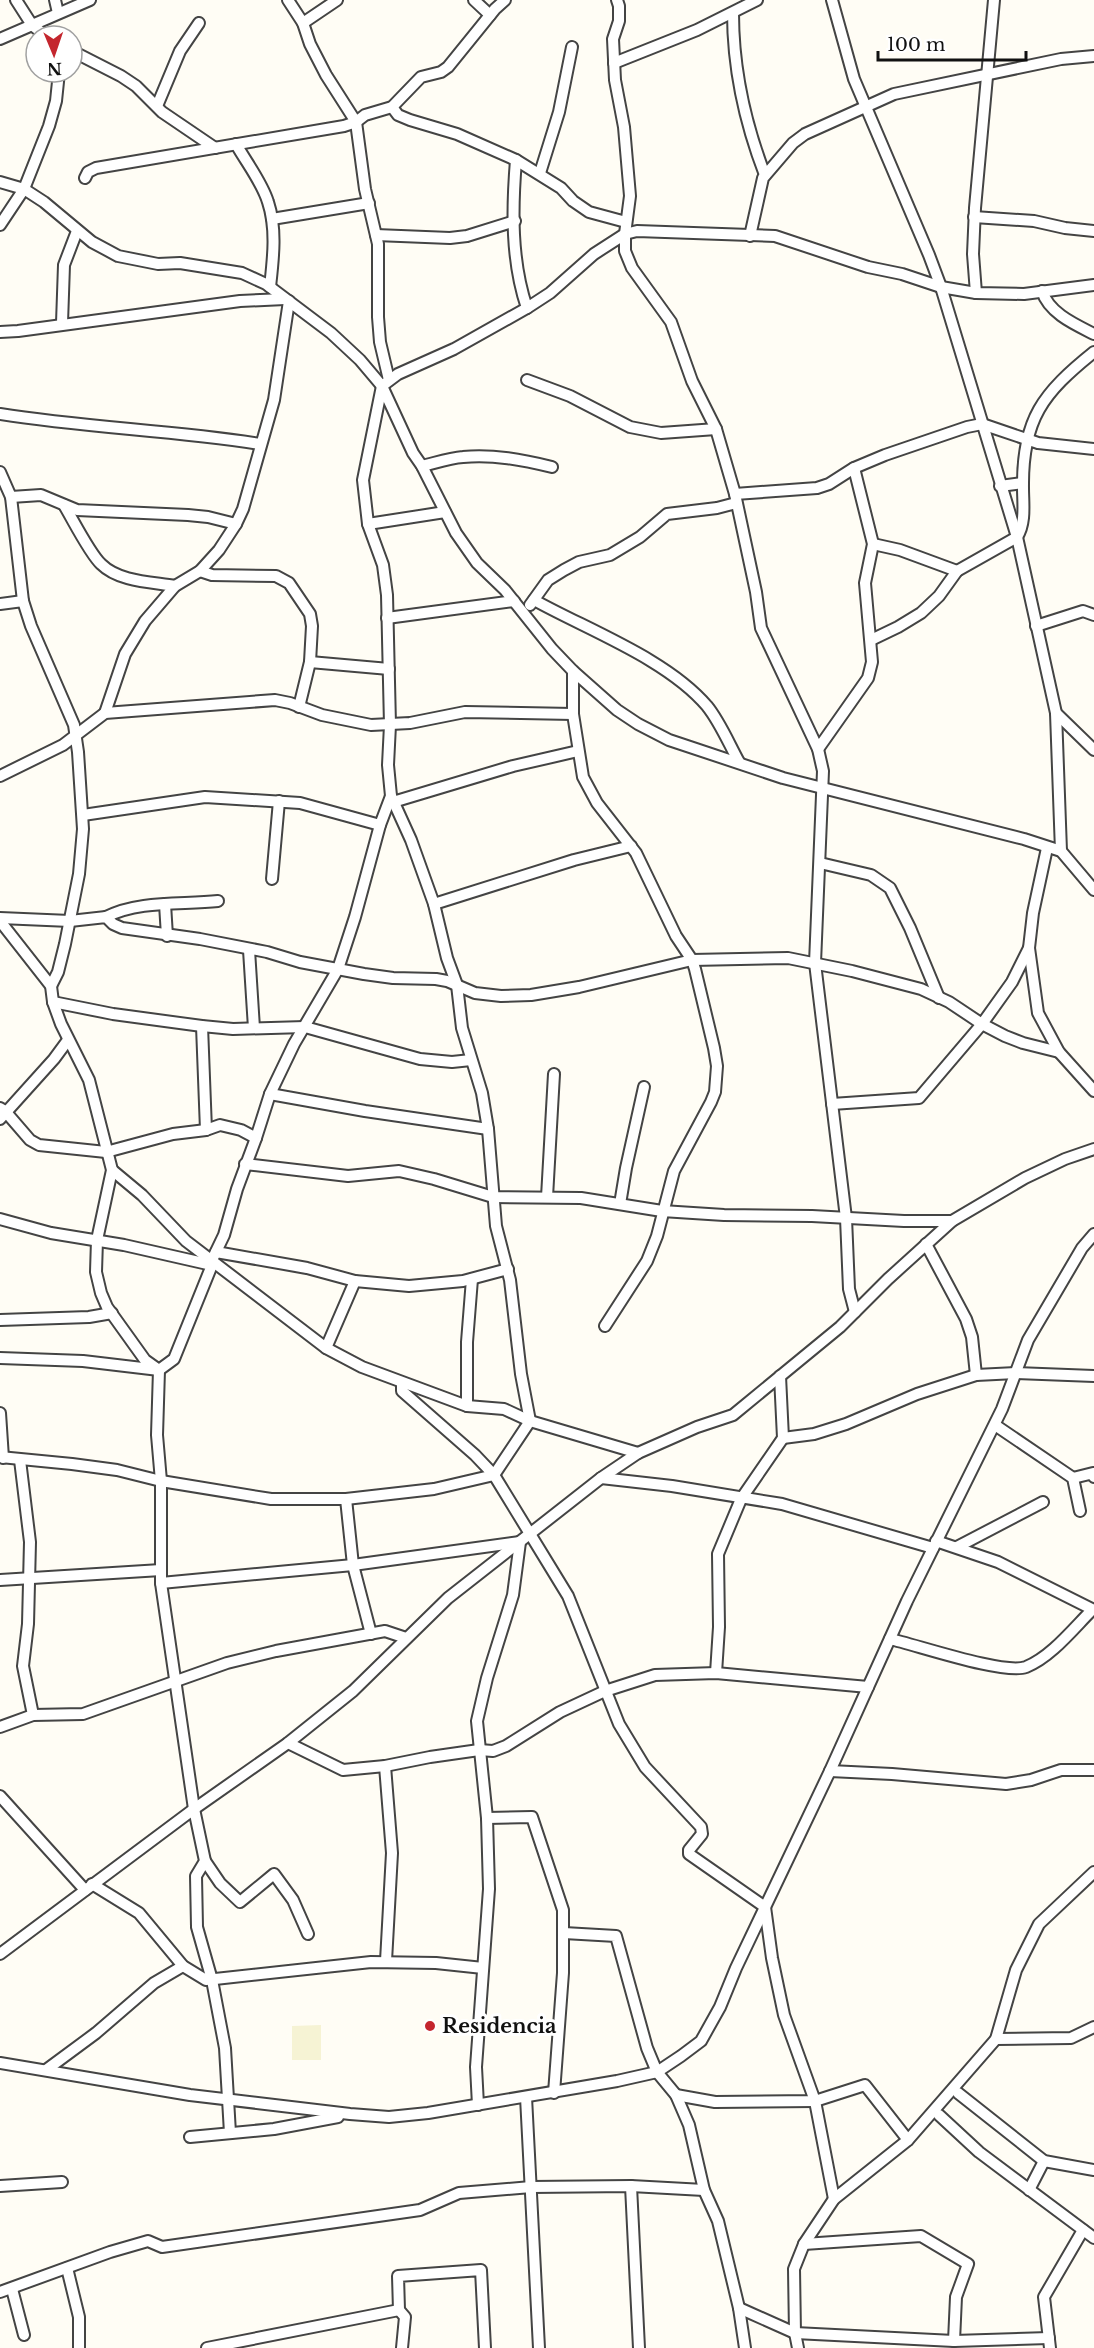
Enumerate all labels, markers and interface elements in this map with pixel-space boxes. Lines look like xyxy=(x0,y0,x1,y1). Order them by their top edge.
north arrow xyxy=(24,24,84,84)
scale bar xyxy=(878,24,1026,62)
text: 100 m xyxy=(887,34,945,56)
text: N xyxy=(47,59,62,79)
place label: Residencia xyxy=(442,2014,557,2038)
marker: Residencia xyxy=(423,2019,437,2033)

